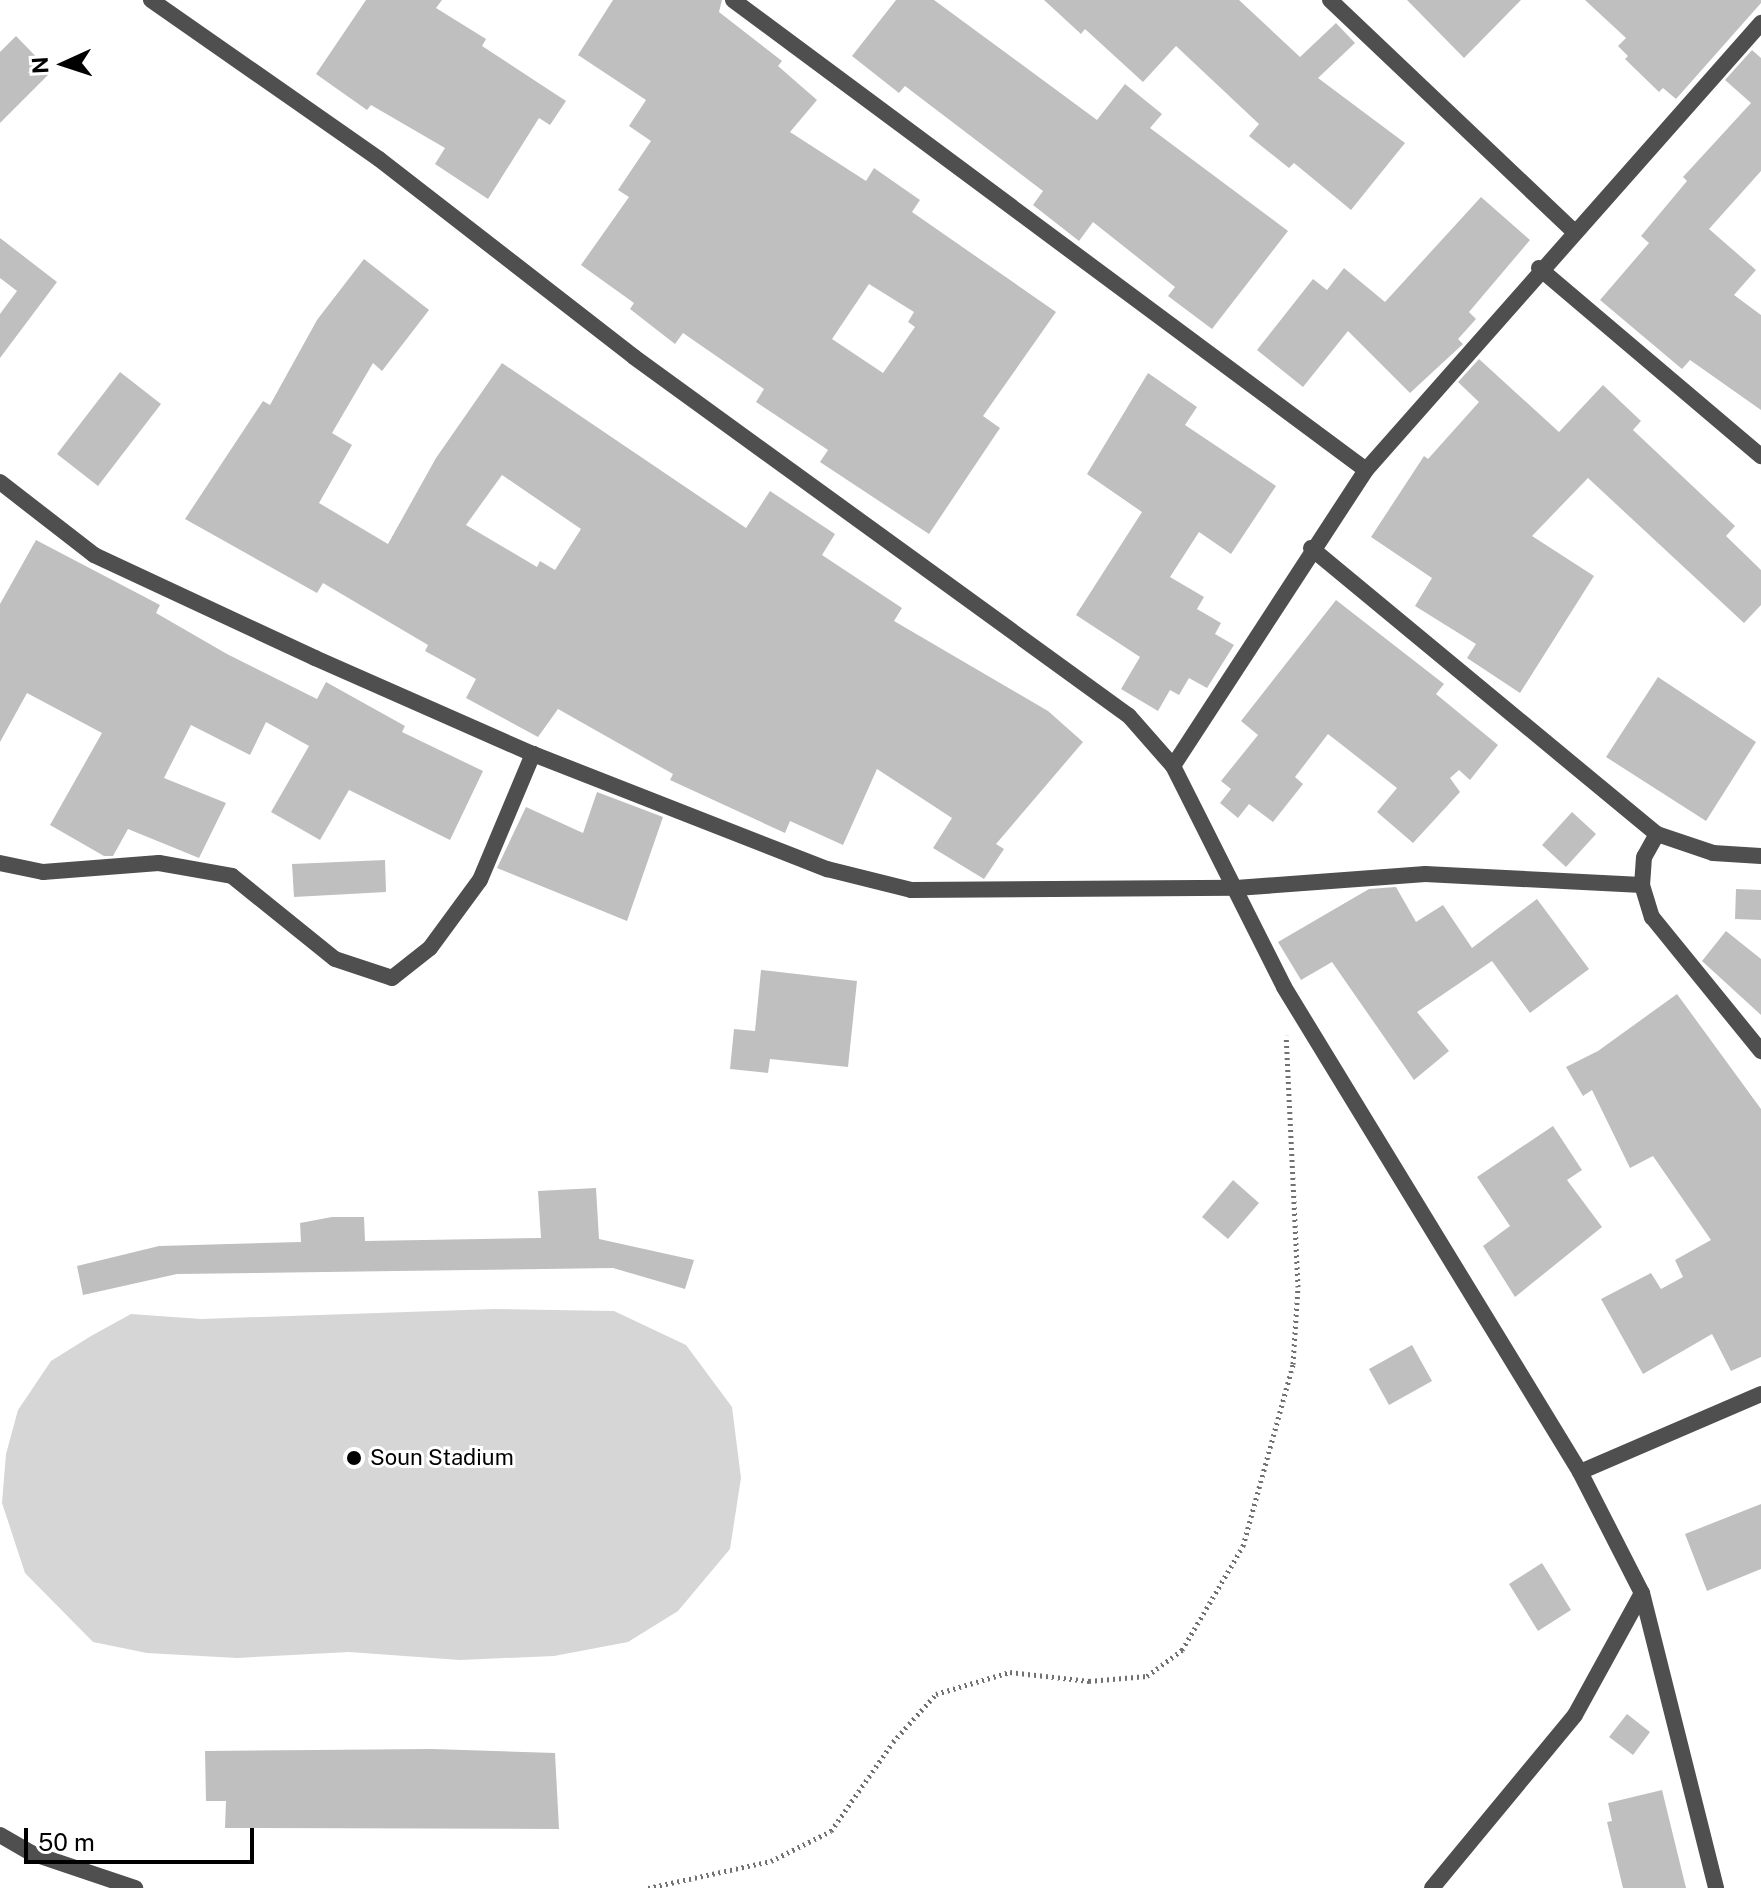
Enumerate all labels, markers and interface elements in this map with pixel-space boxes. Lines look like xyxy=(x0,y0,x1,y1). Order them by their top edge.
north arrow xyxy=(24,24,104,104)
text: N xyxy=(27,56,53,75)
place label: Soun Stadium xyxy=(370,1445,514,1471)
marker: Soun Stadium xyxy=(345,1449,363,1467)
scale bar xyxy=(28,1812,258,1862)
text: 50 m xyxy=(38,1828,95,1856)

